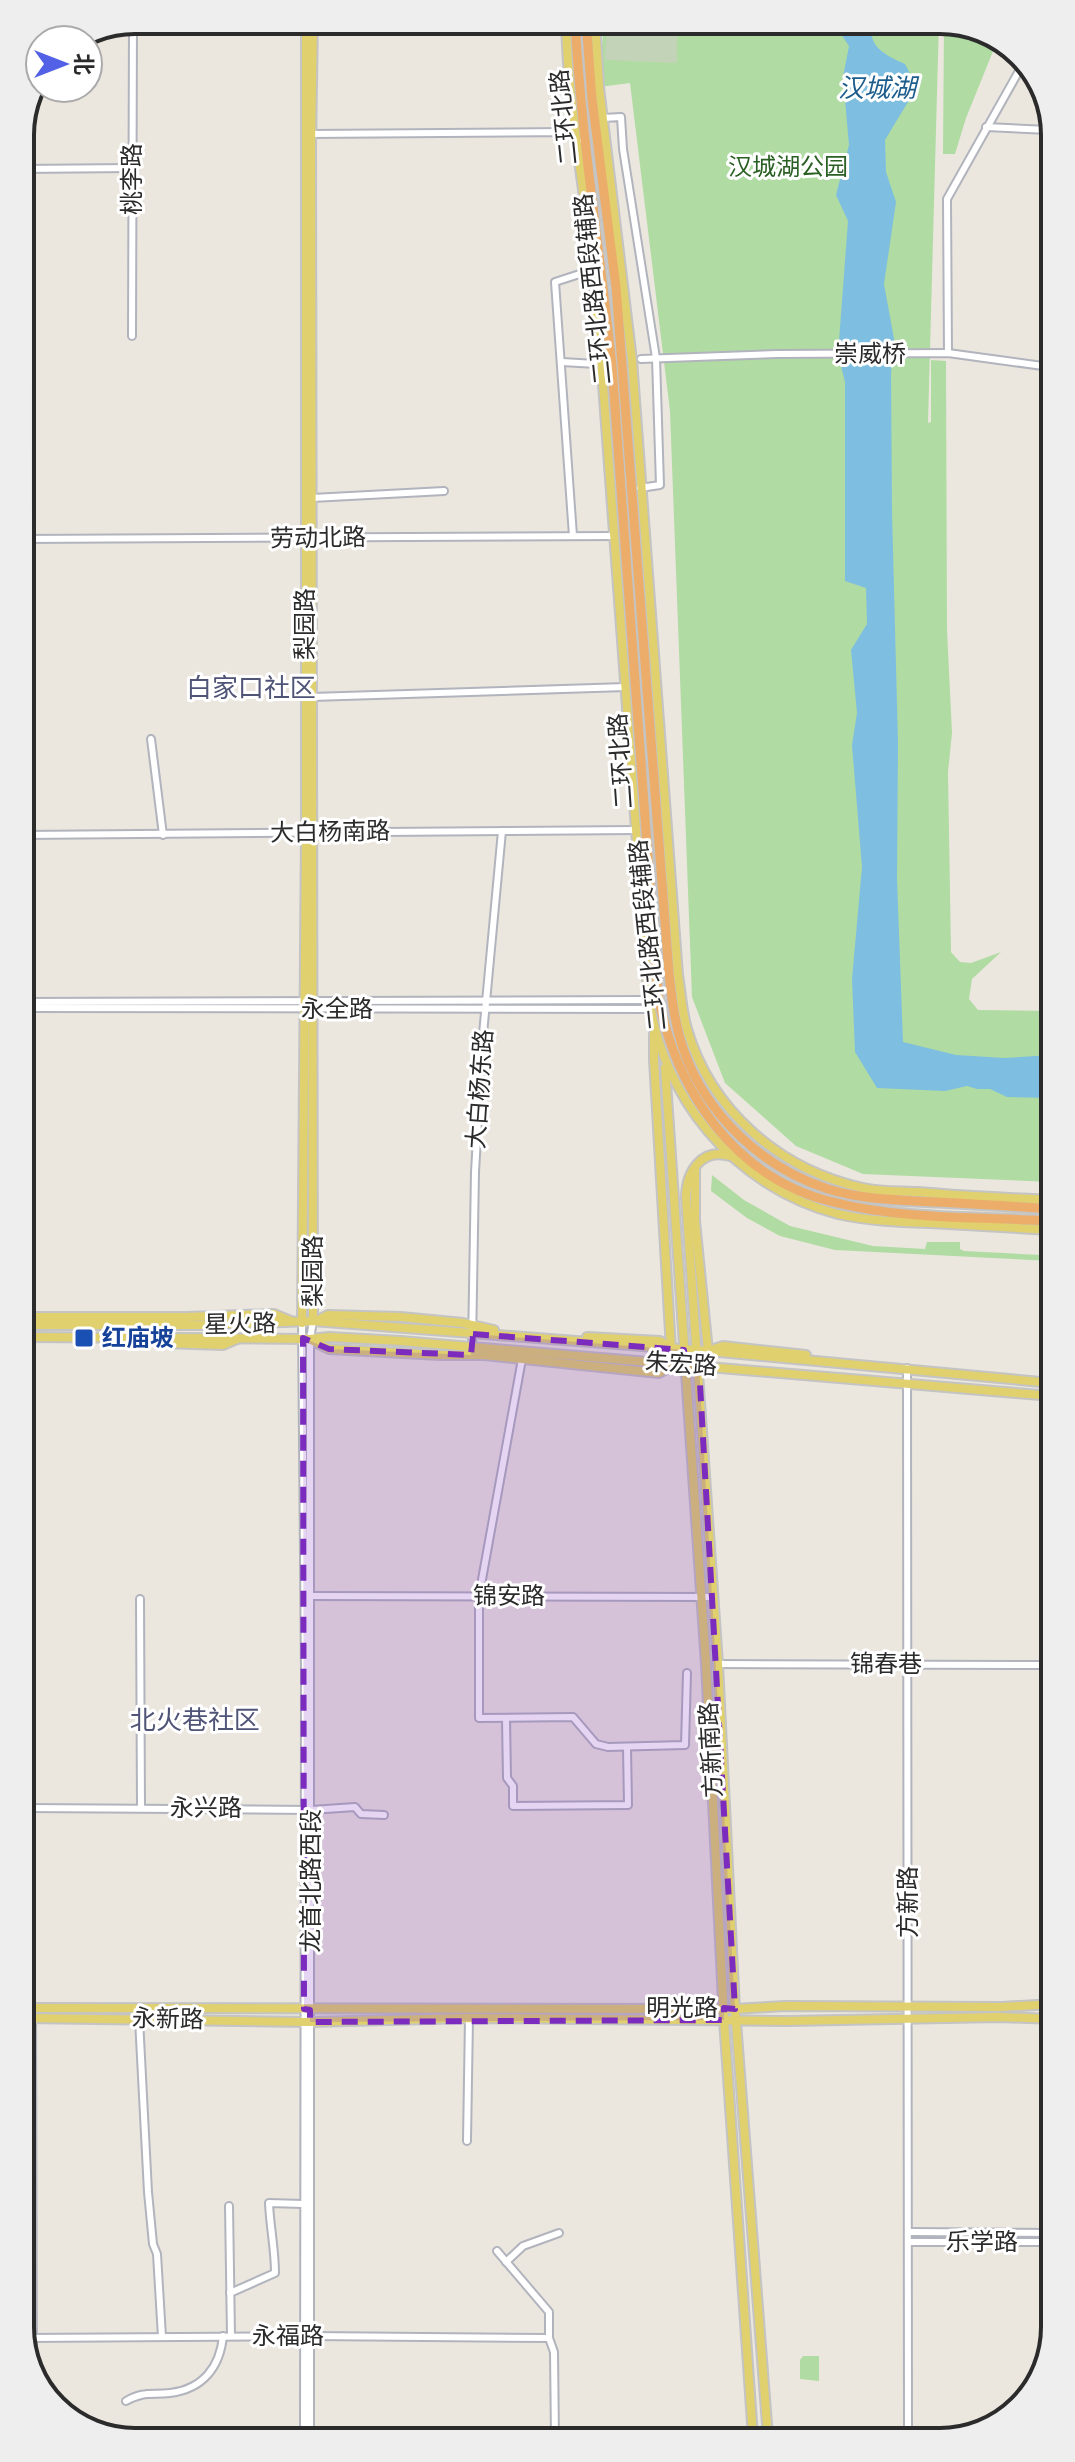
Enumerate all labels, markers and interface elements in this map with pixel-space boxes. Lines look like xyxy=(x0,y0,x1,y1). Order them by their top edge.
north arrow xyxy=(24,24,104,104)
text: 北 xyxy=(70,53,97,75)
street label: 二环北路 xyxy=(544,68,584,166)
water label: 汉城湖 xyxy=(838,73,920,105)
street label: 桃李路 xyxy=(117,143,147,215)
park label: 汉城湖公园 xyxy=(728,152,848,182)
street label: 二环北路西段辅路 xyxy=(568,192,618,386)
street label: 崇威桥 xyxy=(834,339,906,369)
street label: 劳动北路 xyxy=(270,522,366,554)
street label: 梨园路 xyxy=(290,588,320,660)
district label: 白家口社区 xyxy=(186,673,316,705)
street label: 二环北路 xyxy=(603,712,639,810)
street label: 大白杨南路 xyxy=(270,816,390,848)
street label: 二环北路西段辅路 xyxy=(623,838,673,1032)
street label: 永全路 xyxy=(301,994,373,1024)
street label: 大白杨东路 xyxy=(461,1028,499,1150)
street label: 梨园路 xyxy=(298,1235,328,1307)
street label: 星火路 xyxy=(204,1308,276,1340)
place label: 红庙坡 xyxy=(102,1323,174,1353)
marker: 红庙坡 xyxy=(73,1327,95,1349)
street label: 朱宏路 xyxy=(644,1347,718,1381)
street label: 锦安路 xyxy=(473,1581,545,1611)
street label: 锦春巷 xyxy=(850,1649,922,1679)
street label: 方新南路 xyxy=(694,1701,728,1799)
district label: 北火巷社区 xyxy=(130,1705,260,1737)
street label: 永兴路 xyxy=(170,1793,242,1823)
street label: 龙首北路西段 xyxy=(296,1809,326,1953)
street label: 方新路 xyxy=(893,1866,923,1938)
street label: 明光路 xyxy=(646,1993,718,2023)
street label: 永新路 xyxy=(132,2003,204,2035)
street label: 乐学路 xyxy=(946,2227,1018,2257)
street label: 永福路 xyxy=(252,2321,324,2351)

